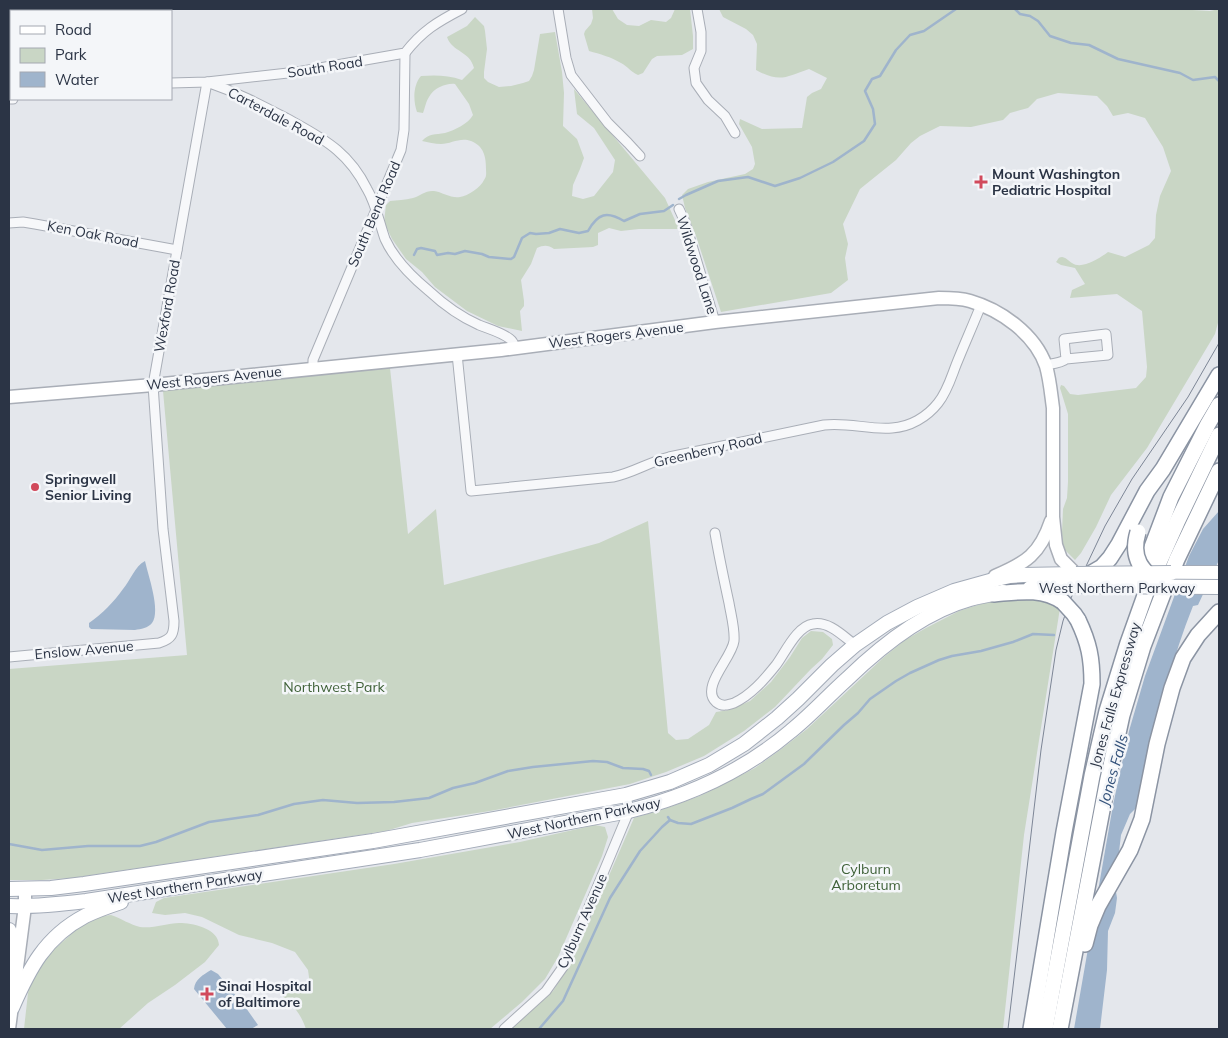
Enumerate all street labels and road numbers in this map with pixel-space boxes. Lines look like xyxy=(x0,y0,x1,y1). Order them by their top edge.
street label: South Road xyxy=(286,52,364,82)
street label: Carterdale Road xyxy=(225,83,327,149)
street label: South Bend Road xyxy=(344,158,404,270)
street label: Wildwood Lane xyxy=(673,213,721,317)
street label: Ken Oak Road xyxy=(46,216,140,252)
street label: Wexford Road xyxy=(150,258,184,354)
street label: West Rogers Avenue xyxy=(548,318,684,352)
street label: West Rogers Avenue xyxy=(146,362,282,394)
street label: Greenberry Road xyxy=(652,429,764,471)
street label: West Northern Parkway xyxy=(1039,579,1196,597)
street label: Jones Falls Expressway xyxy=(1086,620,1144,770)
street label: Enslow Avenue xyxy=(34,637,134,663)
street label: West Northern Parkway xyxy=(506,793,663,843)
street label: West Northern Parkway xyxy=(106,865,264,907)
street label: Cylburn Avenue xyxy=(553,871,611,971)

